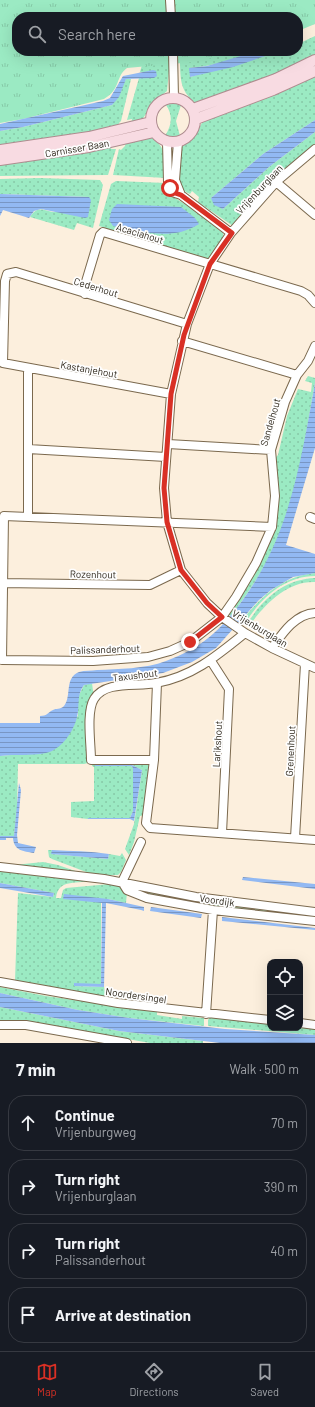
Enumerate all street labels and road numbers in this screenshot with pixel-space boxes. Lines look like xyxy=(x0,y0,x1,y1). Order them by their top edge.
street label: Carnisser Baan xyxy=(44,136,110,160)
street label: Vrijenburglaan xyxy=(233,162,285,216)
street label: Acaciahout xyxy=(115,220,165,246)
street label: Cederhout xyxy=(72,275,120,300)
street label: Kastanjehout xyxy=(60,358,119,380)
street label: Sandelhout xyxy=(257,396,283,447)
street label: Rozenhout xyxy=(70,568,117,580)
street label: Vrijenburglaan xyxy=(230,607,290,649)
street label: Palissanderhout xyxy=(70,642,141,656)
street label: Taxushout xyxy=(112,666,159,684)
street label: Larikshout xyxy=(210,720,224,768)
street label: Grenenhout xyxy=(283,725,297,777)
street label: Voordijk xyxy=(199,892,235,908)
street label: Noordersingel xyxy=(105,985,167,1005)

